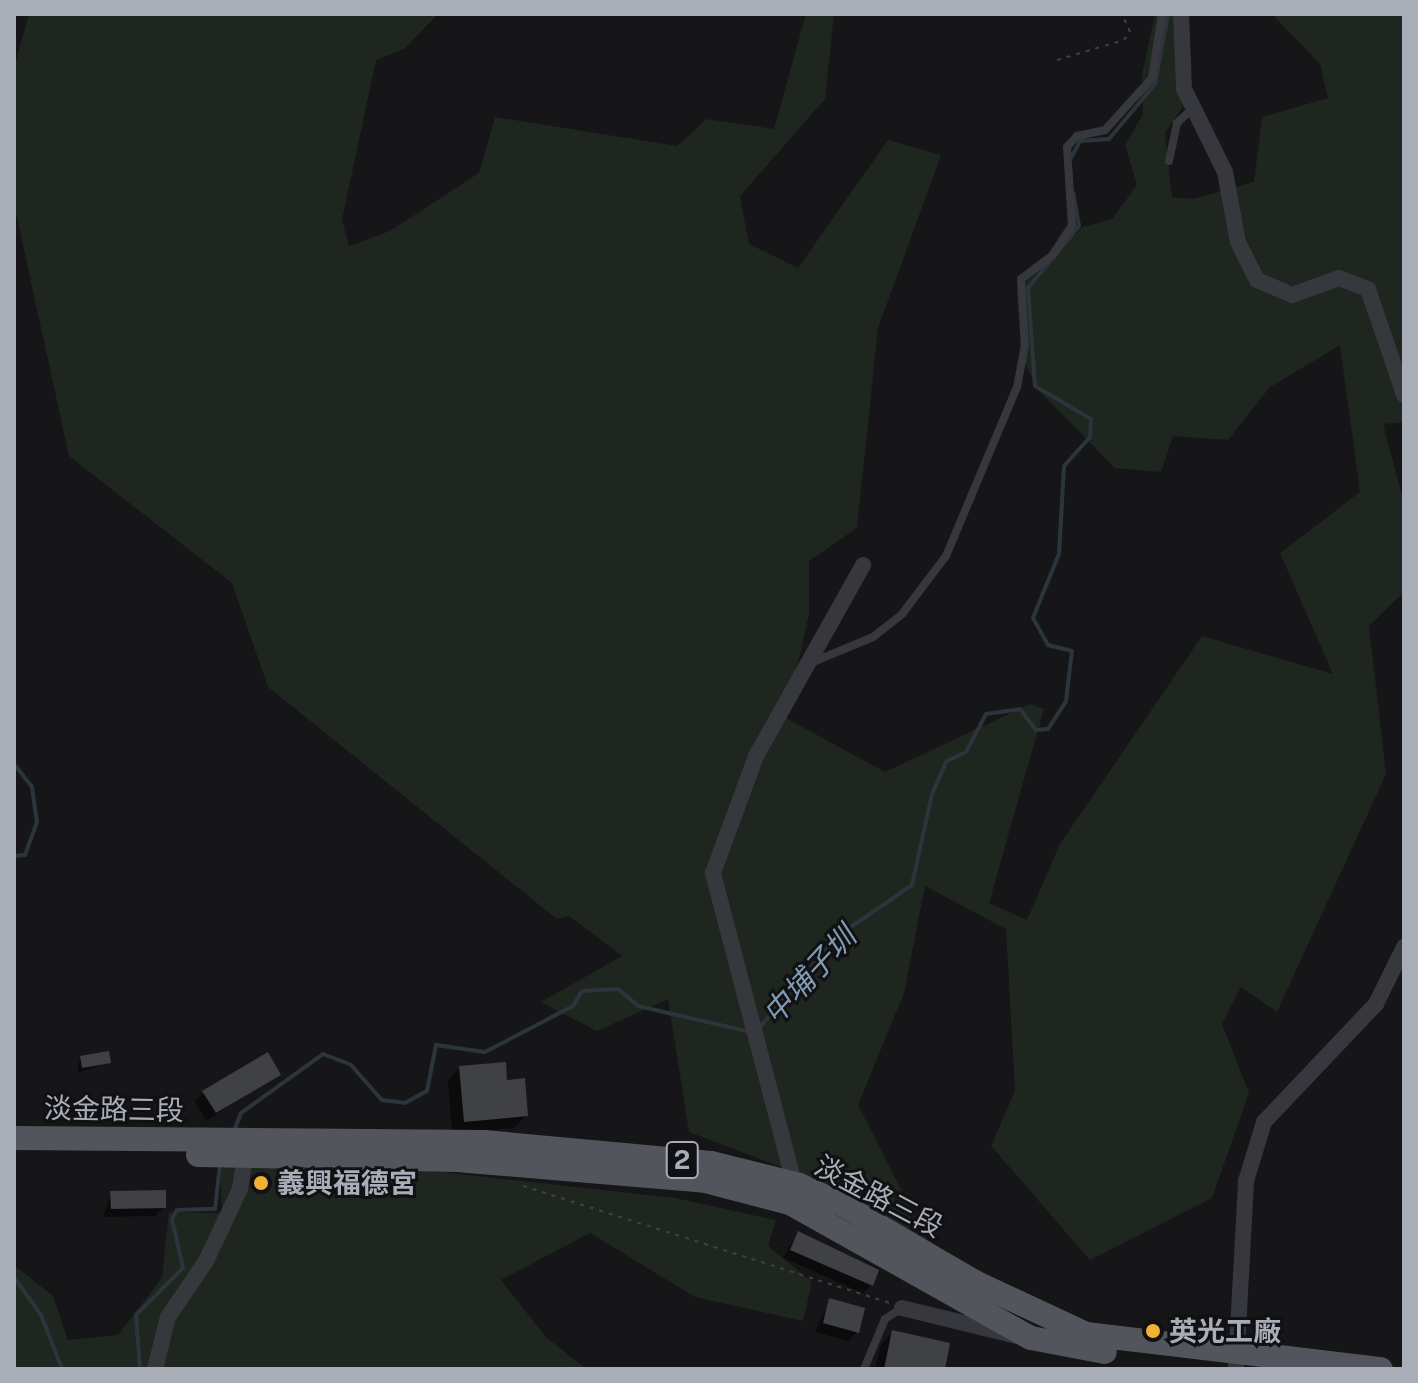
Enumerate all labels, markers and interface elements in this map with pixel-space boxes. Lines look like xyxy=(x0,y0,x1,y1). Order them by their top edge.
water label: 中埔子圳 xyxy=(755,919,863,1031)
street label: 淡金路三段 xyxy=(44,1091,184,1127)
road number: 2 xyxy=(664,1138,700,1182)
street label: 淡金路三段 xyxy=(809,1148,949,1244)
place label: 義興福德宮 xyxy=(277,1166,417,1200)
marker: 義興福德宮 xyxy=(252,1174,270,1192)
place label: 英光工廠 xyxy=(1169,1314,1281,1348)
marker: 英光工廠 xyxy=(1144,1322,1162,1340)

